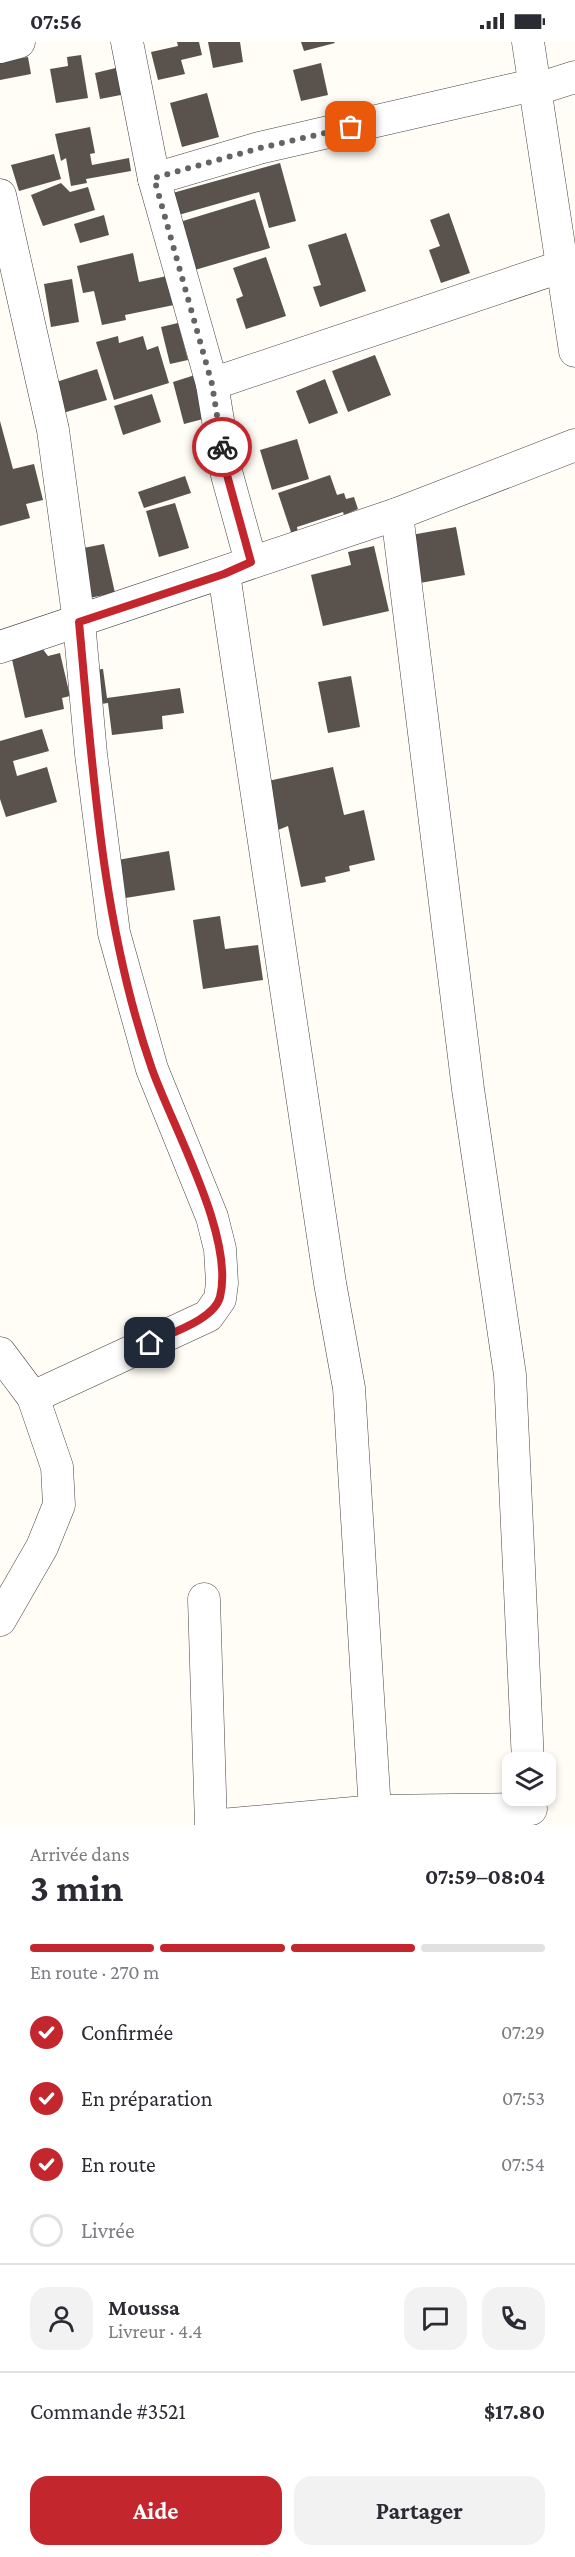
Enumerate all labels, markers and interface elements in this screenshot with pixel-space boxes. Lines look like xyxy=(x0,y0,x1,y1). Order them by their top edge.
text: 07:56 xyxy=(30,9,82,34)
pin xyxy=(325,101,376,152)
icon: bag xyxy=(334,110,367,143)
courier xyxy=(192,417,252,477)
icon: bike xyxy=(206,431,239,464)
pin xyxy=(124,1317,175,1368)
icon: home xyxy=(133,1326,166,1359)
map controls xyxy=(502,1752,556,1806)
button: layers xyxy=(502,1752,556,1806)
text: Arrivée dans xyxy=(30,1843,130,1865)
text: 07:59–08:04 xyxy=(425,1864,545,1889)
text: 3 min xyxy=(30,1866,123,1909)
text: En route · 270 m xyxy=(30,1961,159,1983)
icon: check xyxy=(30,2016,63,2049)
text: Confirmée xyxy=(81,2020,173,2045)
text: 07:29 xyxy=(501,2021,545,2043)
icon: check xyxy=(30,2082,63,2115)
text: En préparation xyxy=(81,2086,213,2111)
text: 07:53 xyxy=(502,2087,545,2109)
icon: check xyxy=(30,2148,63,2181)
text: En route xyxy=(81,2152,156,2177)
text: 07:54 xyxy=(501,2153,545,2175)
text: Livrée xyxy=(81,2218,135,2243)
button: person xyxy=(30,2287,93,2350)
button: chat xyxy=(404,2287,467,2350)
button: phone xyxy=(482,2287,545,2350)
text: Moussa xyxy=(108,2295,180,2320)
text: Livreur · 4.4 xyxy=(108,2320,202,2342)
text: Commande #3521 xyxy=(30,2399,186,2424)
text: $17.80 xyxy=(484,2399,545,2424)
button: Aide xyxy=(30,2476,282,2545)
button: Partager xyxy=(294,2476,545,2545)

